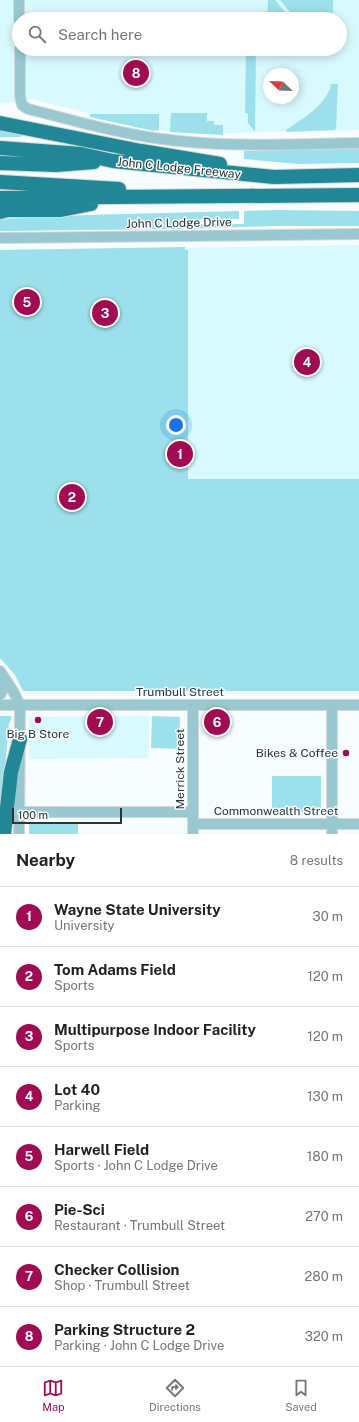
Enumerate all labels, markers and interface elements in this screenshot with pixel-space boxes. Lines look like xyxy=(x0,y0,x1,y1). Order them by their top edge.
search box xyxy=(12,12,347,56)
icon: search xyxy=(26,23,48,45)
text: Search here xyxy=(58,26,142,43)
pin: 8 xyxy=(123,58,149,88)
north arrow xyxy=(263,68,299,104)
street label: John C Lodge Freeway xyxy=(116,155,242,182)
street label: John C Lodge Drive xyxy=(126,215,232,231)
pin: 5 xyxy=(14,287,40,317)
pin: 3 xyxy=(92,298,118,328)
pin: 4 xyxy=(294,347,320,377)
your location xyxy=(166,415,186,435)
pin: 1 xyxy=(167,439,193,469)
pin: 2 xyxy=(59,482,85,512)
street label: Trumbull Street xyxy=(136,685,224,699)
pin: 7 xyxy=(87,707,113,737)
pin: 6 xyxy=(204,707,230,737)
marker: Big B Store xyxy=(33,715,43,725)
place label: Big B Store xyxy=(7,727,70,741)
street label: Merrick Street xyxy=(173,728,187,809)
place label: Bikes & Coffee xyxy=(256,746,338,760)
marker: Bikes & Coffee xyxy=(341,748,351,758)
street label: Commonwealth Street xyxy=(214,804,339,818)
scale bar xyxy=(12,806,122,825)
text: 100 m xyxy=(18,809,48,821)
text: Nearby xyxy=(16,850,75,870)
text: 8 results xyxy=(290,853,343,868)
text: Wayne State University xyxy=(54,901,221,918)
text: 1 xyxy=(26,909,32,924)
text: 30 m xyxy=(313,909,343,924)
text: University xyxy=(54,918,114,933)
text: Tom Adams Field xyxy=(54,961,176,978)
text: 2 xyxy=(25,969,33,984)
text: 120 m xyxy=(308,969,343,984)
text: Sports xyxy=(54,978,94,993)
text: Multipurpose Indoor Facility xyxy=(54,1021,256,1038)
text: 3 xyxy=(25,1029,33,1044)
text: 120 m xyxy=(308,1029,343,1044)
text: Sports xyxy=(54,1038,94,1053)
text: Lot 40 xyxy=(54,1081,100,1098)
text: 4 xyxy=(25,1089,33,1104)
text: 130 m xyxy=(307,1089,343,1104)
text: Parking xyxy=(54,1098,101,1113)
text: Harwell Field xyxy=(54,1141,149,1158)
text: 5 xyxy=(25,1149,33,1164)
text: 180 m xyxy=(307,1149,343,1164)
text: Sports · John C Lodge Drive xyxy=(54,1158,218,1173)
text: Pie-Sci xyxy=(54,1201,105,1218)
text: 6 xyxy=(25,1209,33,1224)
text: 270 m xyxy=(305,1209,343,1224)
text: Restaurant · Trumbull Street xyxy=(54,1218,225,1233)
text: Checker Collision xyxy=(54,1261,179,1278)
text: 7 xyxy=(25,1269,33,1284)
text: 280 m xyxy=(305,1269,343,1284)
text: Shop · Trumbull Street xyxy=(54,1278,190,1293)
text: Parking Structure 2 xyxy=(54,1321,195,1338)
text: 8 xyxy=(25,1329,33,1344)
text: 320 m xyxy=(305,1329,343,1344)
text: Parking · John C Lodge Drive xyxy=(54,1338,224,1353)
tab: Map xyxy=(42,1377,65,1413)
tab: Directions xyxy=(149,1377,201,1413)
tab: Saved xyxy=(285,1377,317,1413)

